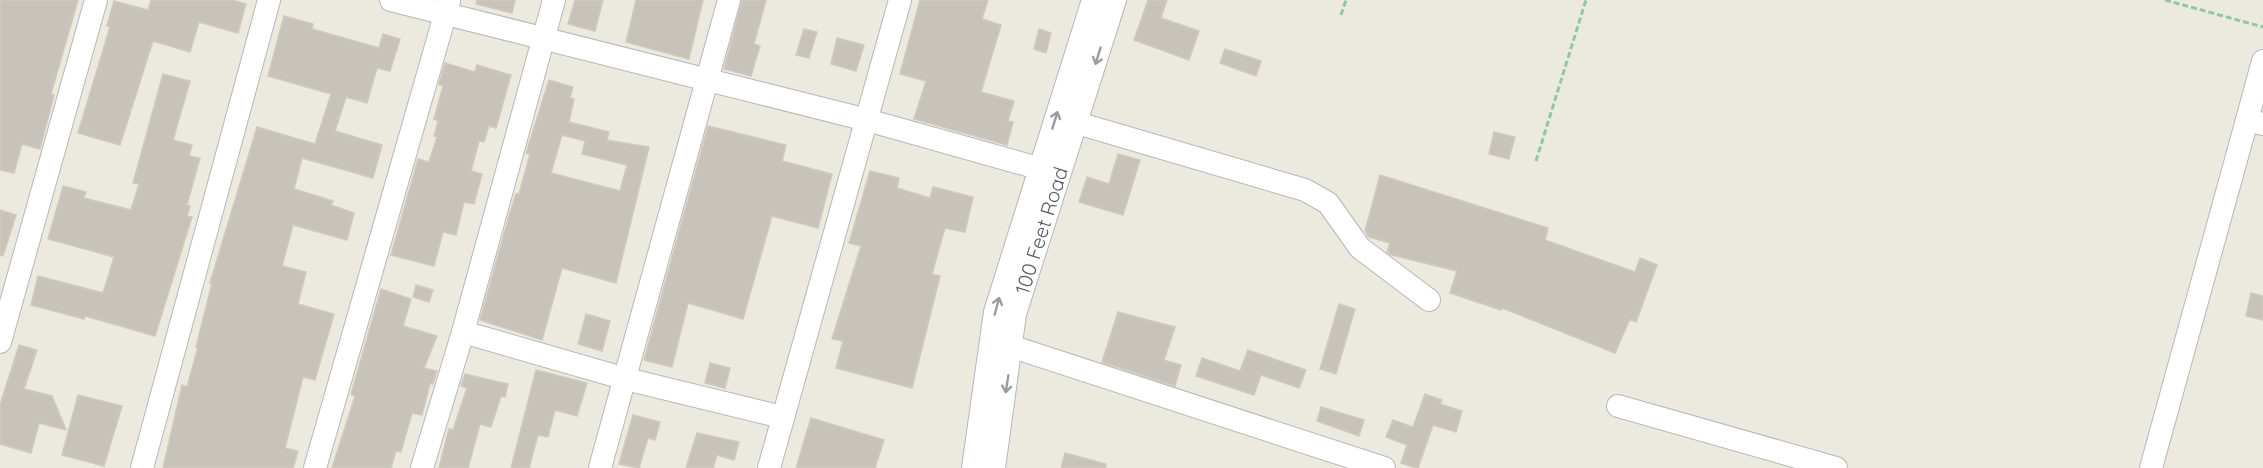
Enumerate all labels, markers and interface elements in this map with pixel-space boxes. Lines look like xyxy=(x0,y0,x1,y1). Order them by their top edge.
one-way arrow xyxy=(1092,46,1103,65)
one-way arrow xyxy=(1050,111,1061,130)
street label: 100 Feet Road xyxy=(1009,164,1073,297)
one-way arrow xyxy=(992,297,1003,316)
one-way arrow xyxy=(1001,374,1012,394)

